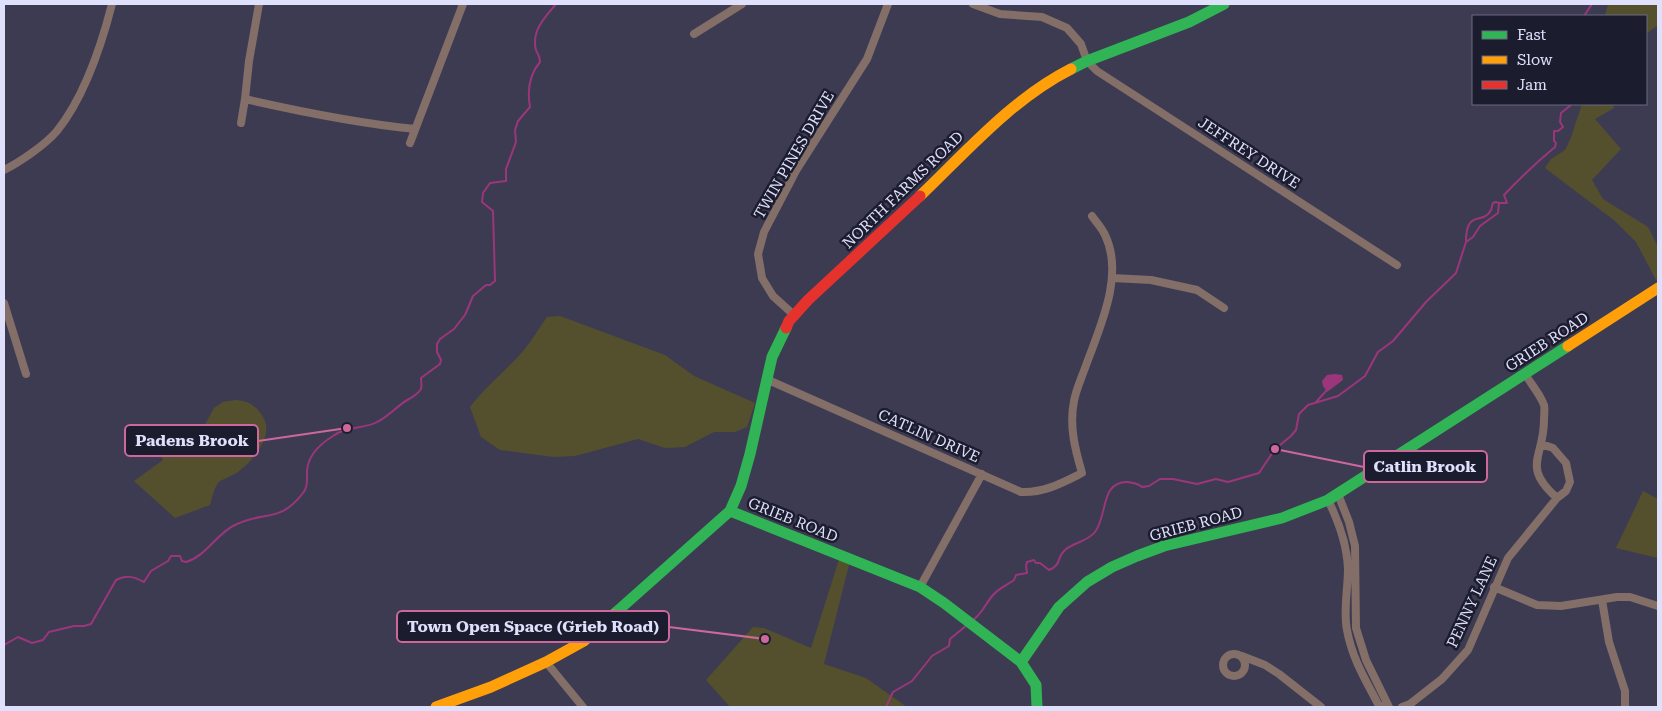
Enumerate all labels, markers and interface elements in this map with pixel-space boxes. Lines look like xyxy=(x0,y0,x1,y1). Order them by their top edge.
legend xyxy=(1472,15,1647,105)
text: Fast xyxy=(1517,26,1547,44)
text: Slow xyxy=(1517,51,1553,69)
text: Jam xyxy=(1517,76,1547,94)
street label: TWIN PINES DRIVE xyxy=(750,88,838,222)
street label: JEFFREY DRIVE xyxy=(1195,113,1303,193)
street label: NORTH FARMS ROAD xyxy=(839,128,967,252)
street label: GRIEB ROAD xyxy=(1502,309,1592,375)
street label: CATLIN DRIVE xyxy=(875,406,983,466)
callout: Padens Brook xyxy=(125,425,258,456)
text: Padens Brook xyxy=(135,431,249,450)
callout: Catlin Brook xyxy=(1364,451,1487,482)
text: Catlin Brook xyxy=(1374,457,1476,476)
street label: GRIEB ROAD xyxy=(746,494,840,546)
street label: GRIEB ROAD xyxy=(1148,503,1244,545)
street label: PENNY LANE xyxy=(1443,553,1501,651)
callout: Town Open Space (Grieb Road) xyxy=(397,611,669,642)
text: Town Open Space (Grieb Road) xyxy=(407,617,659,636)

